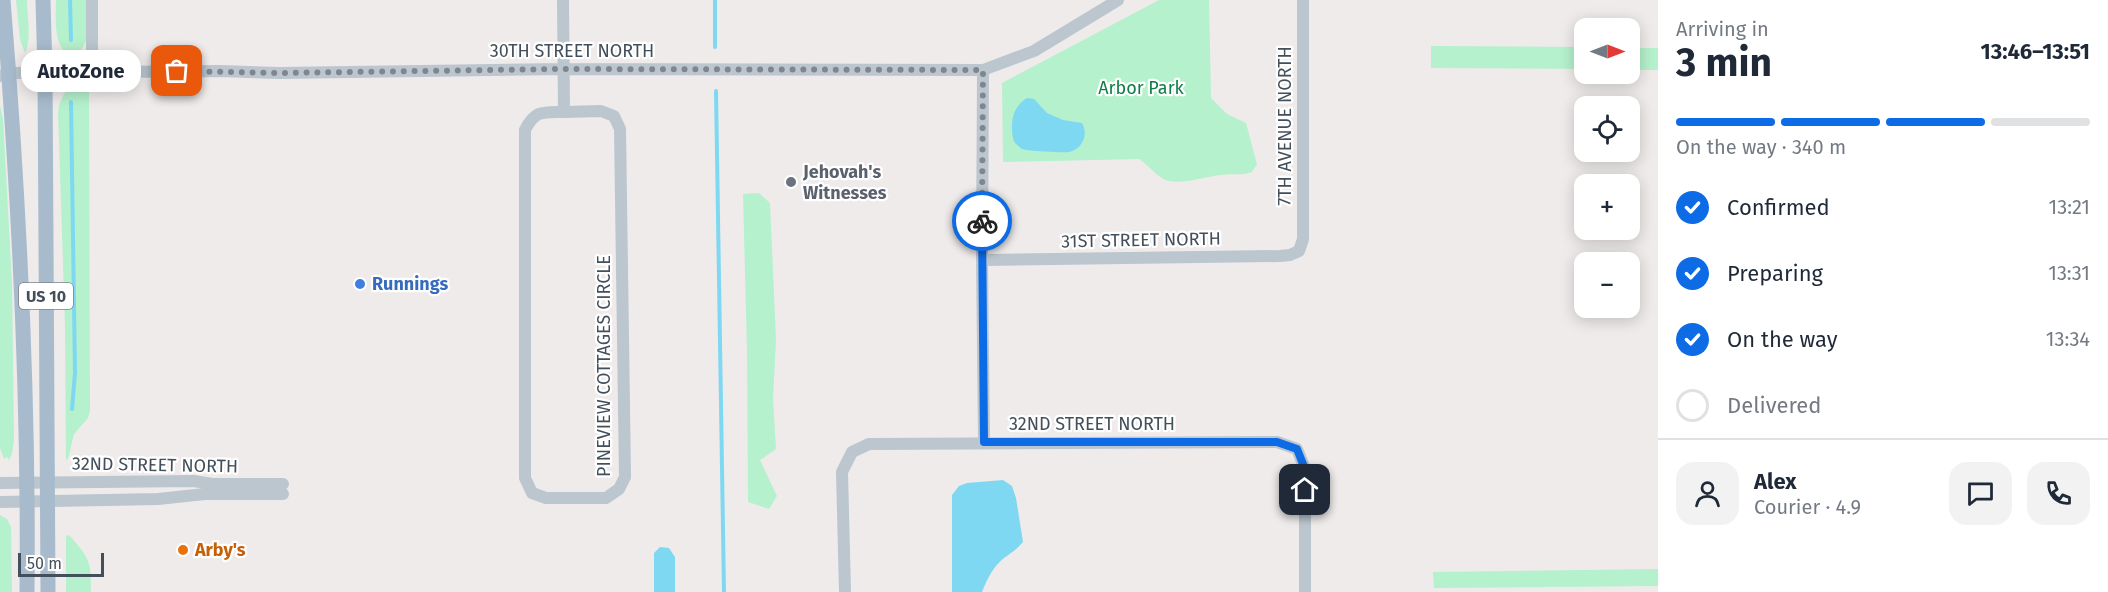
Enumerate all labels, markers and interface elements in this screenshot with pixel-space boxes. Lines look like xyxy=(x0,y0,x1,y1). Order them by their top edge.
text: Arriving in xyxy=(1676,17,1769,41)
north arrow xyxy=(1574,18,1640,84)
map controls xyxy=(1574,18,1640,318)
text: 13:46–13:51 xyxy=(1981,38,2090,65)
street label: 30TH STREET NORTH xyxy=(490,40,654,62)
text: 3 min xyxy=(1676,40,1772,86)
pin xyxy=(151,45,202,96)
street label: 7TH AVENUE NORTH xyxy=(1274,46,1296,206)
callout: AutoZone xyxy=(21,50,141,92)
icon: bag xyxy=(160,54,193,87)
text: AutoZone xyxy=(38,59,125,83)
park label: Arbor Park xyxy=(1098,77,1185,99)
button: locate xyxy=(1574,96,1640,162)
text: On the way · 340 m xyxy=(1676,135,1846,159)
place label: Jehovah's Witnesses xyxy=(802,161,887,204)
button: + xyxy=(1574,174,1640,240)
marker: Jehovah's Witnesses xyxy=(784,175,798,189)
courier xyxy=(952,191,1012,251)
icon: check xyxy=(1676,191,1709,224)
text: Confirmed xyxy=(1727,194,1830,221)
text: 13:21 xyxy=(2049,195,2090,219)
icon: bike xyxy=(966,205,999,238)
street label: 31ST STREET NORTH xyxy=(1061,228,1221,252)
button: − xyxy=(1574,252,1640,318)
street label: PINEVIEW COTTAGES CIRCLE xyxy=(593,255,615,477)
icon: check xyxy=(1676,257,1709,290)
text: Preparing xyxy=(1727,260,1823,287)
text: 13:31 xyxy=(2048,261,2090,285)
place label: Runnings xyxy=(372,273,448,295)
marker: Runnings xyxy=(353,277,367,291)
road number: US 10 xyxy=(19,283,73,309)
icon: check xyxy=(1676,323,1709,356)
text: On the way xyxy=(1727,326,1838,353)
text: 13:34 xyxy=(2046,327,2090,351)
text: Delivered xyxy=(1727,392,1822,419)
street label: 32ND STREET NORTH xyxy=(1009,413,1175,435)
street label: 32ND STREET NORTH xyxy=(72,453,238,477)
button: person xyxy=(1676,462,1739,525)
button: chat xyxy=(1949,462,2012,525)
button: phone xyxy=(2027,462,2090,525)
pin xyxy=(1279,464,1330,515)
text: Alex xyxy=(1754,468,1797,495)
icon: home xyxy=(1288,473,1321,506)
text: Courier · 4.9 xyxy=(1754,495,1861,519)
place label: Arby's xyxy=(194,539,246,561)
marker: Arby's xyxy=(176,543,190,557)
scale bar xyxy=(18,550,104,578)
text: 50 m xyxy=(27,554,62,573)

